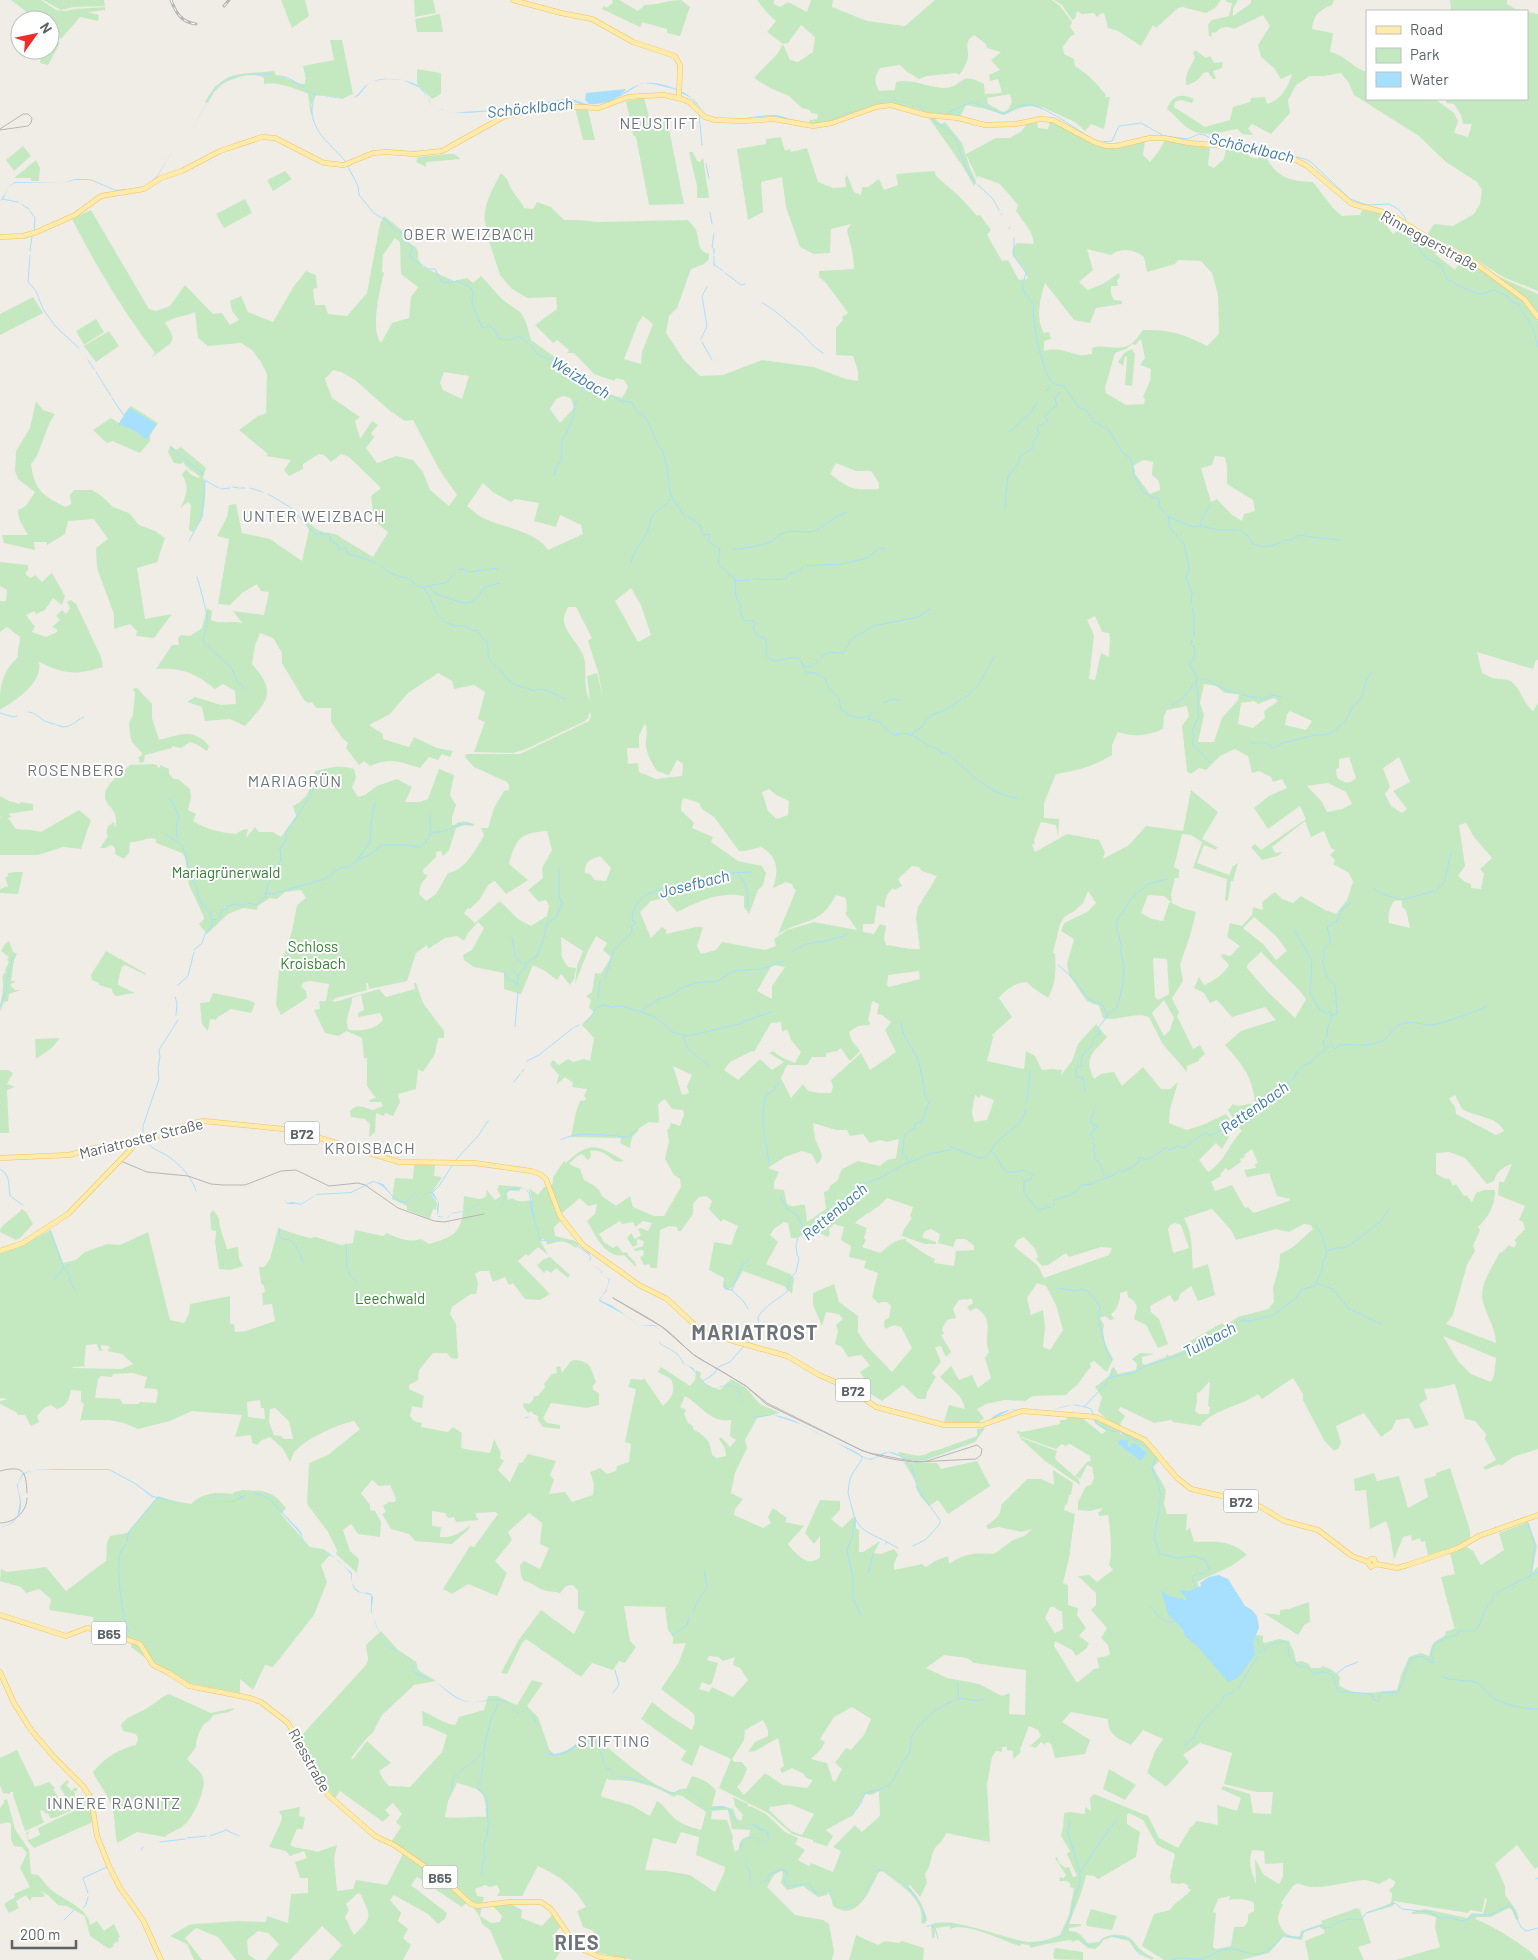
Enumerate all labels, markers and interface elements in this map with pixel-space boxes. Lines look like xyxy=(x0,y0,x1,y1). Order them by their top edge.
north arrow xyxy=(10,10,60,60)
legend xyxy=(1366,10,1528,100)
text: N xyxy=(37,19,56,36)
text: Road xyxy=(1410,20,1443,38)
text: Park xyxy=(1410,45,1440,63)
text: Water xyxy=(1410,70,1449,88)
water label: Schöcklbach xyxy=(486,93,574,121)
district label: NEUSTIFT xyxy=(619,113,699,132)
water label: Schöcklbach xyxy=(1208,128,1296,166)
street label: Rinneggerstraße xyxy=(1378,206,1482,274)
district label: OBER WEIZBACH xyxy=(403,224,535,243)
water label: Weizbach xyxy=(548,352,614,402)
district label: UNTER WEIZBACH xyxy=(243,506,385,525)
district label: ROSENBERG xyxy=(27,760,125,779)
district label: MARIAGRÜN xyxy=(248,771,342,790)
park label: Mariagrünerwald xyxy=(172,863,280,881)
water label: Josefbach xyxy=(657,865,731,901)
park label: Schloss Kroisbach xyxy=(280,937,346,972)
water label: Rettenbach xyxy=(1216,1077,1292,1137)
street label: Mariatroster Straße xyxy=(77,1114,205,1162)
road number: B72 xyxy=(284,1122,320,1144)
district label: KROISBACH xyxy=(324,1138,416,1157)
water label: Rettenbach xyxy=(798,1178,870,1244)
park label: Leechwald xyxy=(355,1289,425,1307)
water label: Tullbach xyxy=(1179,1317,1239,1361)
district label: MARIATROST xyxy=(692,1320,818,1344)
road number: B72 xyxy=(836,1378,870,1402)
road number: B72 xyxy=(1224,1490,1258,1512)
road number: B65 xyxy=(92,1622,126,1645)
street label: Riesstraße xyxy=(285,1725,335,1795)
district label: STIFTING xyxy=(577,1731,651,1750)
district label: INNERE RAGNITZ xyxy=(47,1793,181,1812)
road number: B65 xyxy=(422,1865,458,1888)
scale bar xyxy=(12,1918,76,1950)
text: 200 m xyxy=(20,1925,60,1943)
district label: RIES xyxy=(554,1930,600,1954)

